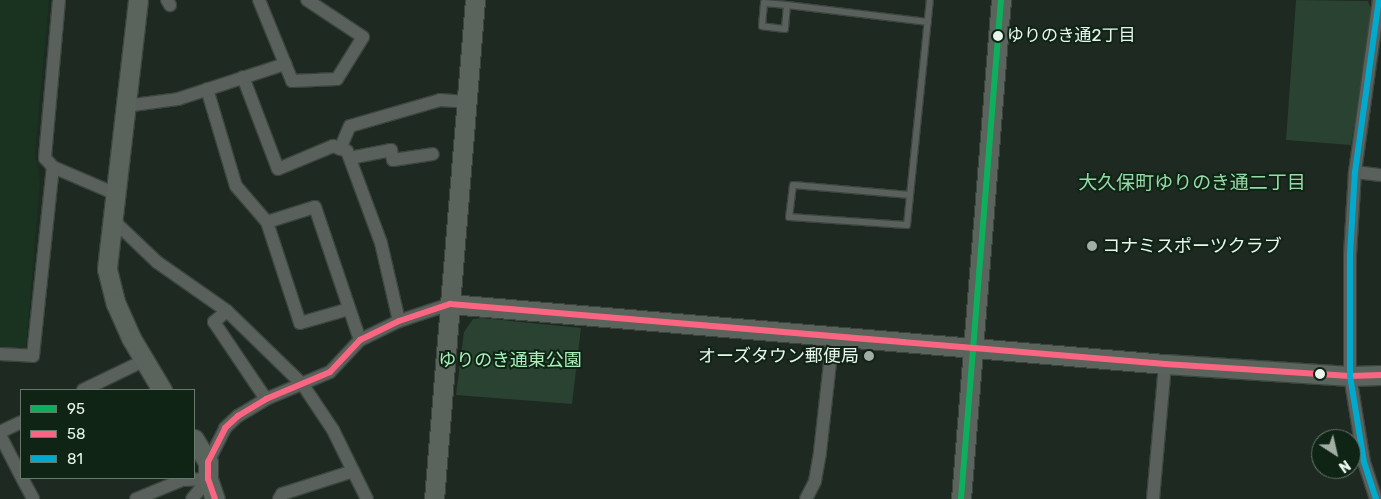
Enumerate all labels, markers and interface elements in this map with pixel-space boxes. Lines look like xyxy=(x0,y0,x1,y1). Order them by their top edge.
place label: ゆりのき通2丁目 xyxy=(1007,26,1136,46)
marker: ゆりのき通2丁目 xyxy=(993,31,1003,41)
district label: 大久保町ゆりのき通二丁目 xyxy=(1078,172,1306,194)
place label: コナミスポーツクラブ xyxy=(1102,235,1282,257)
marker: コナミスポーツクラブ xyxy=(1086,240,1098,252)
place label: オーズタウン郵便局 xyxy=(697,345,859,367)
park label: ゆりのき通東公園 xyxy=(438,349,582,371)
marker: オーズタウン郵便局 xyxy=(863,350,875,362)
unlabelled marker xyxy=(1315,369,1325,379)
legend xyxy=(20,389,195,479)
text: 95 xyxy=(67,400,85,418)
text: 58 xyxy=(67,425,85,443)
north arrow xyxy=(1311,429,1361,479)
text: 81 xyxy=(67,450,83,468)
text: N xyxy=(1335,456,1353,476)

